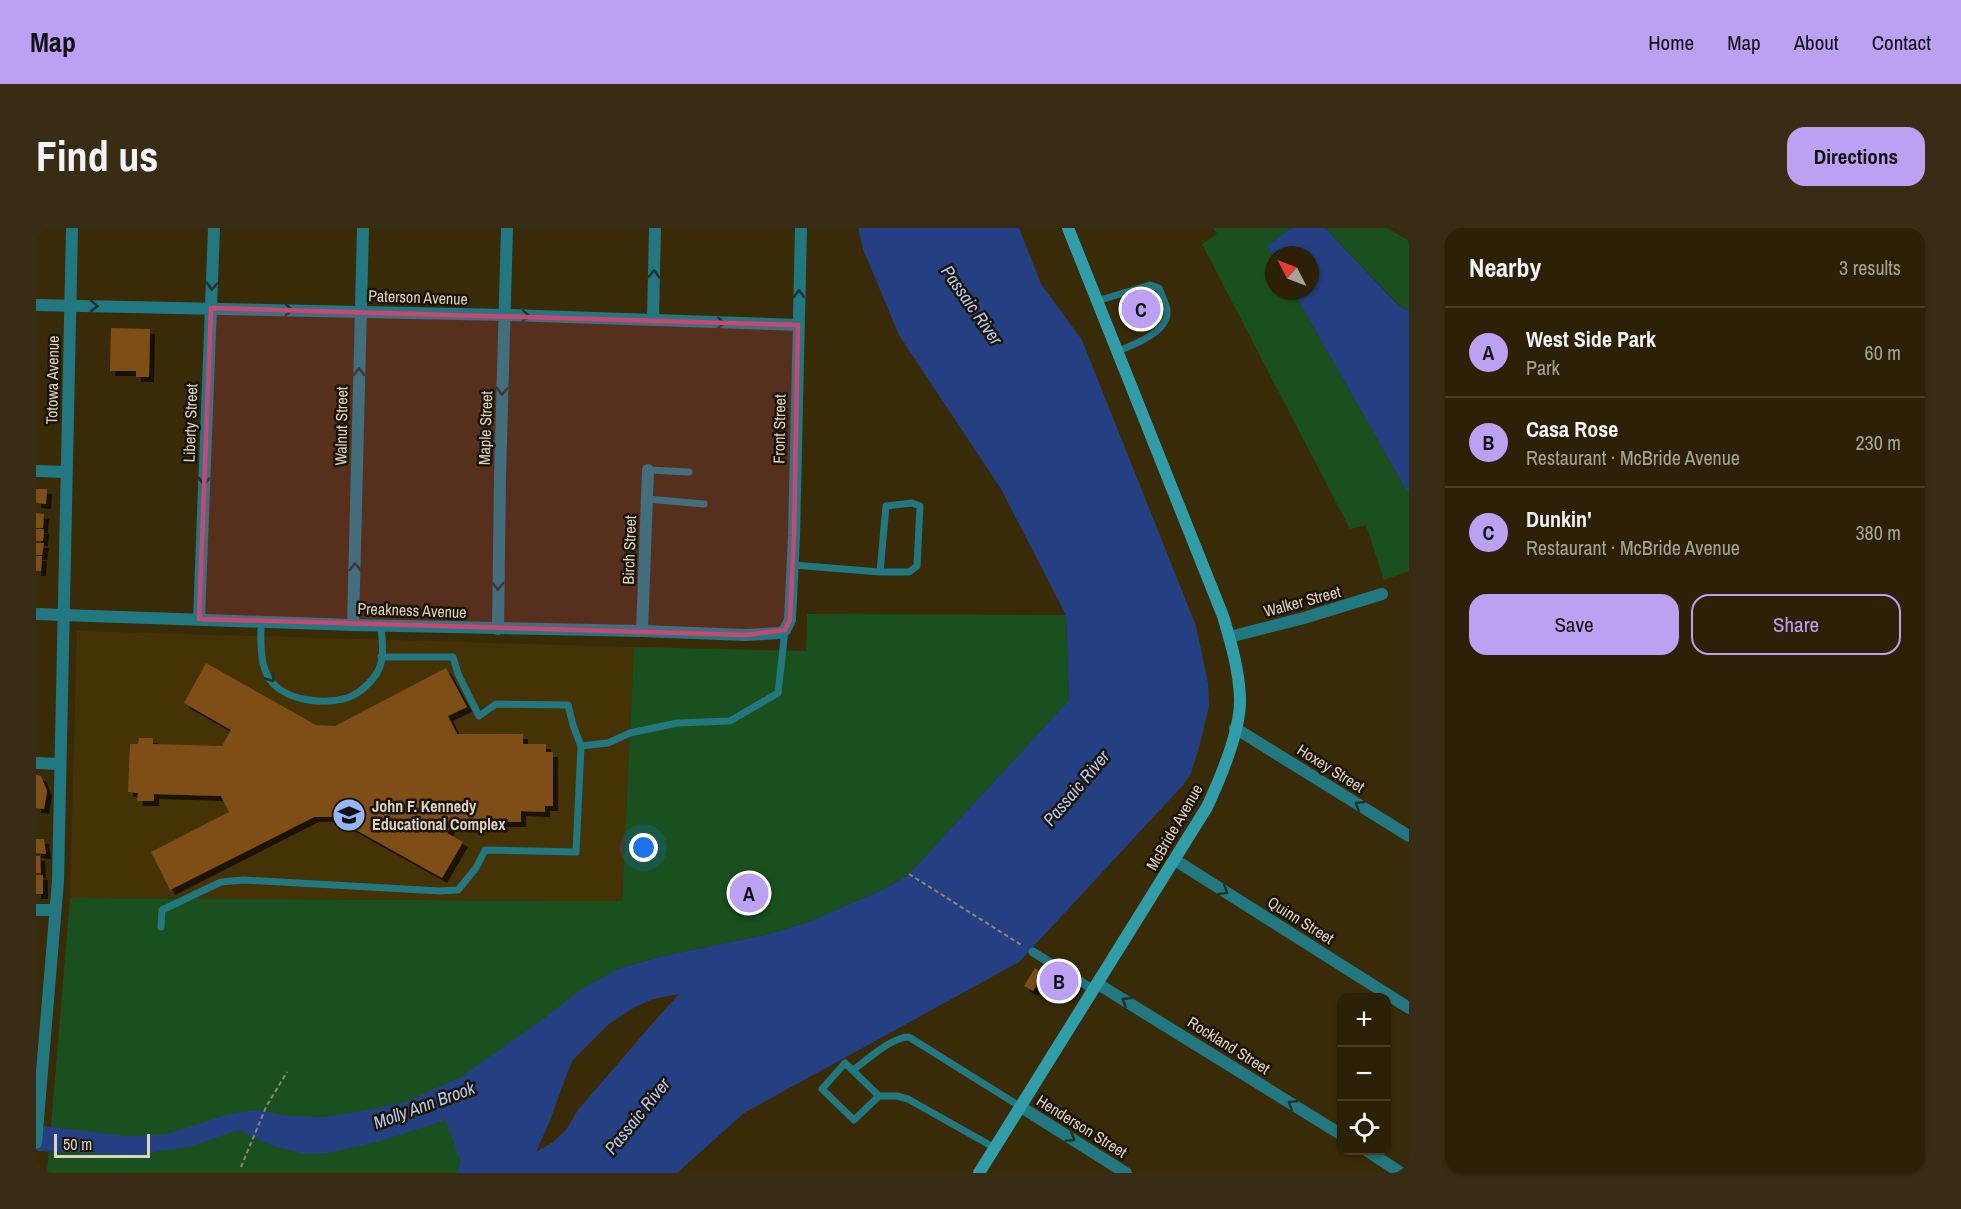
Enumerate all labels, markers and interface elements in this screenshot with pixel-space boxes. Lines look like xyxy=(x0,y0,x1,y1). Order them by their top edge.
text: Map xyxy=(30,23,76,61)
text: Home xyxy=(1648,28,1694,57)
text: Map xyxy=(1727,28,1761,57)
text: About xyxy=(1794,28,1839,57)
text: Contact xyxy=(1872,28,1931,57)
button: Directions xyxy=(1787,127,1925,186)
text: Find us xyxy=(36,128,158,184)
north arrow xyxy=(1265,246,1319,300)
text: Nearby xyxy=(1469,250,1541,285)
text: 3 results xyxy=(1839,254,1901,281)
water label: Passaic River xyxy=(935,260,1009,351)
one-way arrow xyxy=(648,270,660,279)
one-way arrow xyxy=(205,282,218,291)
street label: Paterson Avenue xyxy=(368,284,468,310)
pin: C xyxy=(1122,286,1160,332)
one-way arrow xyxy=(793,290,805,299)
one-way arrow xyxy=(90,299,99,312)
one-way arrow xyxy=(285,303,294,316)
one-way arrow xyxy=(522,310,531,323)
one-way arrow xyxy=(717,316,726,329)
text: West Side Park xyxy=(1526,324,1656,354)
street label: Totowa Avenue xyxy=(40,335,64,425)
text: A xyxy=(1483,339,1494,366)
text: 60 m xyxy=(1865,339,1901,366)
text: Park xyxy=(1526,354,1560,381)
one-way arrow xyxy=(353,367,366,376)
street label: Liberty Street xyxy=(178,383,202,463)
street label: Walnut Street xyxy=(329,386,353,466)
one-way arrow xyxy=(496,387,509,396)
street label: Maple Street xyxy=(473,390,497,466)
street label: Front Street xyxy=(767,394,791,464)
text: Casa Rose xyxy=(1526,414,1618,444)
text: B xyxy=(1483,429,1494,456)
text: 230 m xyxy=(1855,429,1901,456)
text: Restaurant · McBride Avenue xyxy=(1526,444,1740,471)
one-way arrow xyxy=(198,477,211,486)
text: Dunkin' xyxy=(1526,504,1591,534)
street label: Birch Street xyxy=(617,515,641,585)
text: C xyxy=(1483,519,1494,546)
text: 380 m xyxy=(1855,519,1901,546)
text: Restaurant · McBride Avenue xyxy=(1526,534,1740,561)
one-way arrow xyxy=(348,562,361,571)
street label: Walker Street xyxy=(1261,580,1343,622)
one-way arrow xyxy=(492,582,504,591)
button: Save xyxy=(1469,594,1679,655)
button: Share xyxy=(1691,594,1901,655)
street label: Preakness Avenue xyxy=(357,597,467,623)
one-way arrow xyxy=(264,671,275,682)
street label: Hoxey Street xyxy=(1293,739,1369,798)
water label: Passaic River xyxy=(1037,744,1116,831)
street label: McBride Avenue xyxy=(1140,780,1208,874)
place label: John F. Kennedy Educational Complex xyxy=(372,795,506,835)
school or university icon: John F. Kennedy Educational Complex xyxy=(331,797,367,833)
one-way arrow xyxy=(1355,801,1366,812)
your location xyxy=(629,833,658,862)
pin: A xyxy=(730,870,768,916)
one-way arrow xyxy=(1218,884,1228,896)
street label: Quinn Street xyxy=(1264,891,1339,949)
pin: B xyxy=(1040,958,1078,1004)
map controls xyxy=(1337,993,1391,1155)
button: + xyxy=(1337,993,1391,1047)
one-way arrow xyxy=(1122,997,1132,1009)
street label: Rockland Street xyxy=(1184,1011,1275,1079)
button: − xyxy=(1337,1047,1391,1101)
water label: Passaic River xyxy=(598,1072,676,1160)
water label: Molly Ann Brook xyxy=(370,1075,479,1135)
street label: Henderson Street xyxy=(1033,1089,1132,1163)
one-way arrow xyxy=(1288,1099,1298,1111)
button: locate xyxy=(1337,1101,1391,1155)
scale bar xyxy=(54,1131,150,1158)
one-way arrow xyxy=(1064,1131,1075,1142)
text: 50 m xyxy=(63,1133,92,1155)

